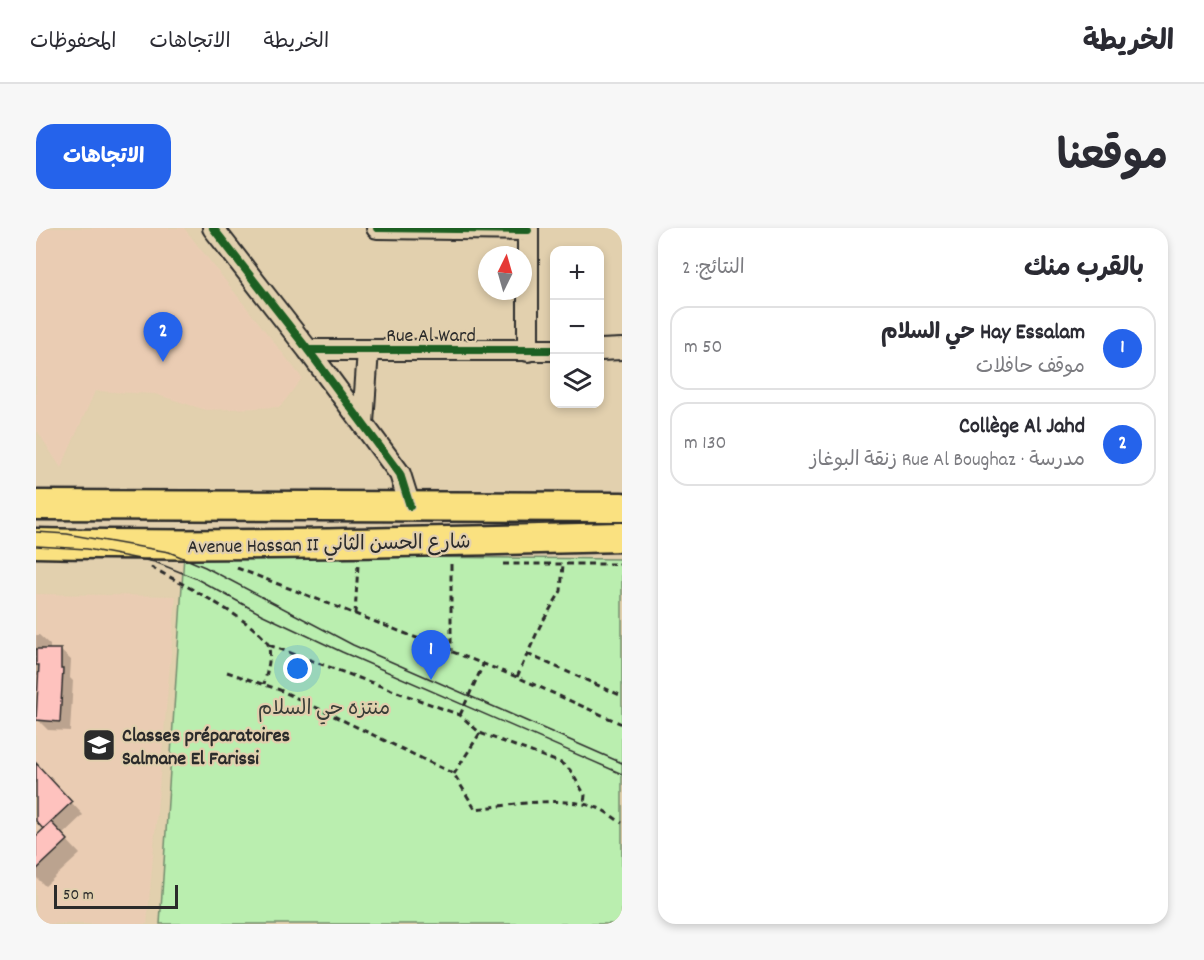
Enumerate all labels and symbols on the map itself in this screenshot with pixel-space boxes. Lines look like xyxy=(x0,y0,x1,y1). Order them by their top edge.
north arrow xyxy=(478,246,532,300)
pin: 2 xyxy=(144,312,182,362)
street label: Rue Al Ward xyxy=(386,323,476,351)
street label: Avenue Hassan II شارع الحسن الثاني xyxy=(187,530,471,563)
pin: 1 xyxy=(412,630,450,680)
your location xyxy=(283,654,312,683)
park label: منتزه حي السلام xyxy=(258,696,390,725)
place label: Classes préparatoires Salmane El Farissi xyxy=(122,723,290,774)
school or university icon: Classes préparatoires Salmane El Farissi xyxy=(81,727,117,763)
scale bar xyxy=(54,882,178,910)

